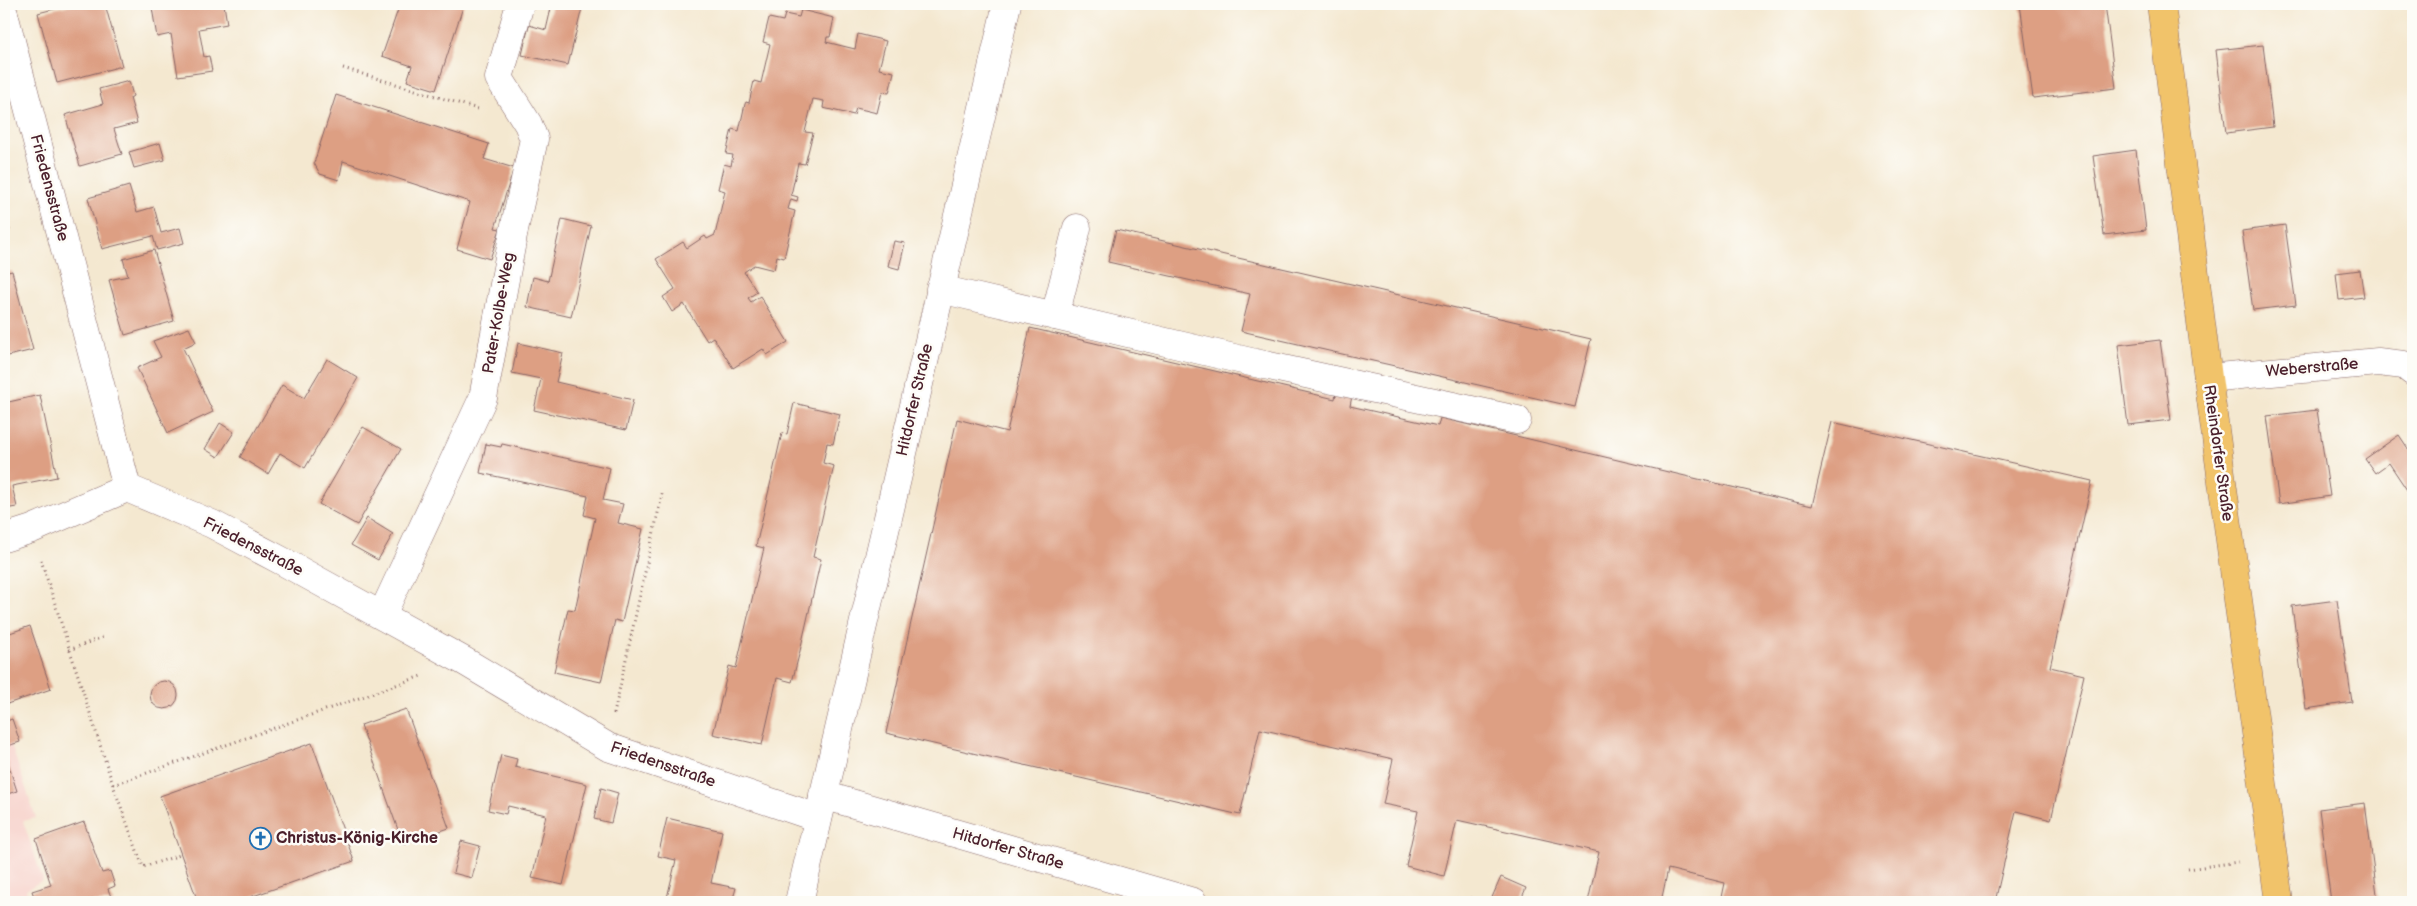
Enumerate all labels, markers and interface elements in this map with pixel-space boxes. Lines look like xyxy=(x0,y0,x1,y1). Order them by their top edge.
street label: Friedensstraße xyxy=(26,132,73,244)
street label: Pater-Kolbe-Weg xyxy=(479,251,519,375)
street label: Hitdorfer Straße xyxy=(893,341,937,458)
street label: Weberstraße xyxy=(2265,354,2360,382)
street label: Rheindorfer Straße xyxy=(2199,384,2237,523)
street label: Friedensstraße xyxy=(200,514,307,581)
street label: Friedensstraße xyxy=(608,738,719,792)
street label: Hitdorfer Straße xyxy=(950,824,1066,874)
church icon: Christus-König-Kirche xyxy=(248,826,272,850)
place label: Christus-König-Kirche xyxy=(276,829,438,848)

